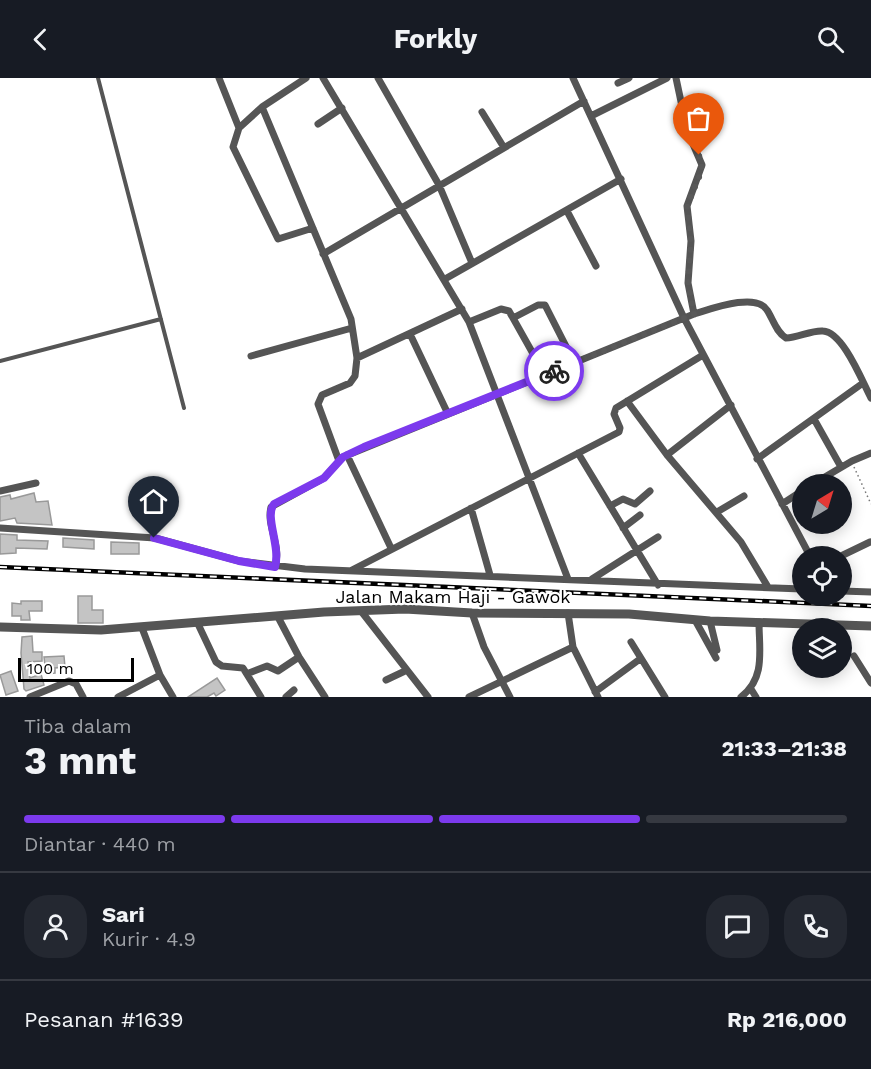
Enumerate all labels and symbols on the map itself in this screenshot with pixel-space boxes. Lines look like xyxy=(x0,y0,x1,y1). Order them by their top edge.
pin xyxy=(673,93,724,155)
courier xyxy=(524,341,584,401)
north arrow xyxy=(792,474,852,534)
pin xyxy=(128,476,179,538)
street label: Jalan Makam Haji - Gawok xyxy=(335,586,571,607)
scale bar xyxy=(18,655,134,682)

